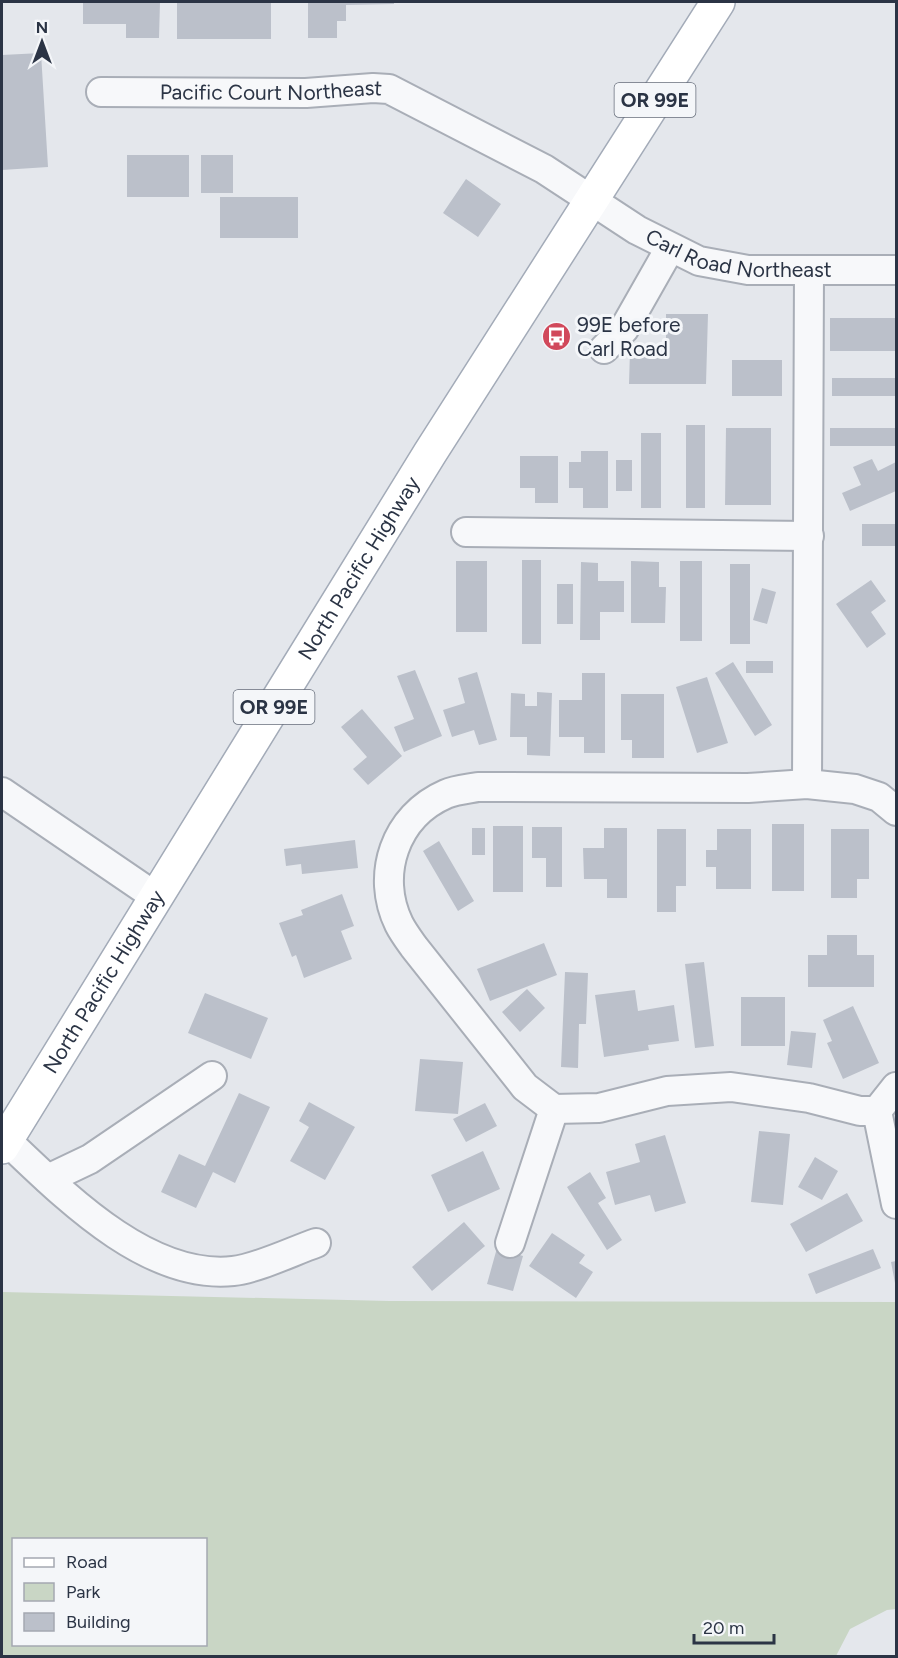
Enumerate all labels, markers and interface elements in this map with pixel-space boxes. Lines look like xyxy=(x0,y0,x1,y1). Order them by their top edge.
north arrow xyxy=(12,12,72,72)
text: N xyxy=(36,18,48,37)
street label: Pacific Court Northeast xyxy=(160,75,383,105)
road number: OR 99E xyxy=(614,83,696,117)
street label: Carl Road Northeast xyxy=(642,223,832,283)
place label: 99E before Carl Road xyxy=(577,312,681,361)
bus stop icon: 99E before Carl Road xyxy=(540,321,572,353)
street label: North Pacific Highway xyxy=(293,472,425,664)
road number: OR 99E xyxy=(234,690,314,724)
street label: North Pacific Highway xyxy=(37,885,169,1078)
legend xyxy=(12,1538,207,1646)
text: Road xyxy=(66,1551,107,1573)
text: Park xyxy=(66,1581,101,1603)
scale bar xyxy=(694,1607,774,1645)
text: Building xyxy=(66,1611,131,1633)
text: 20 m xyxy=(703,1617,744,1639)

